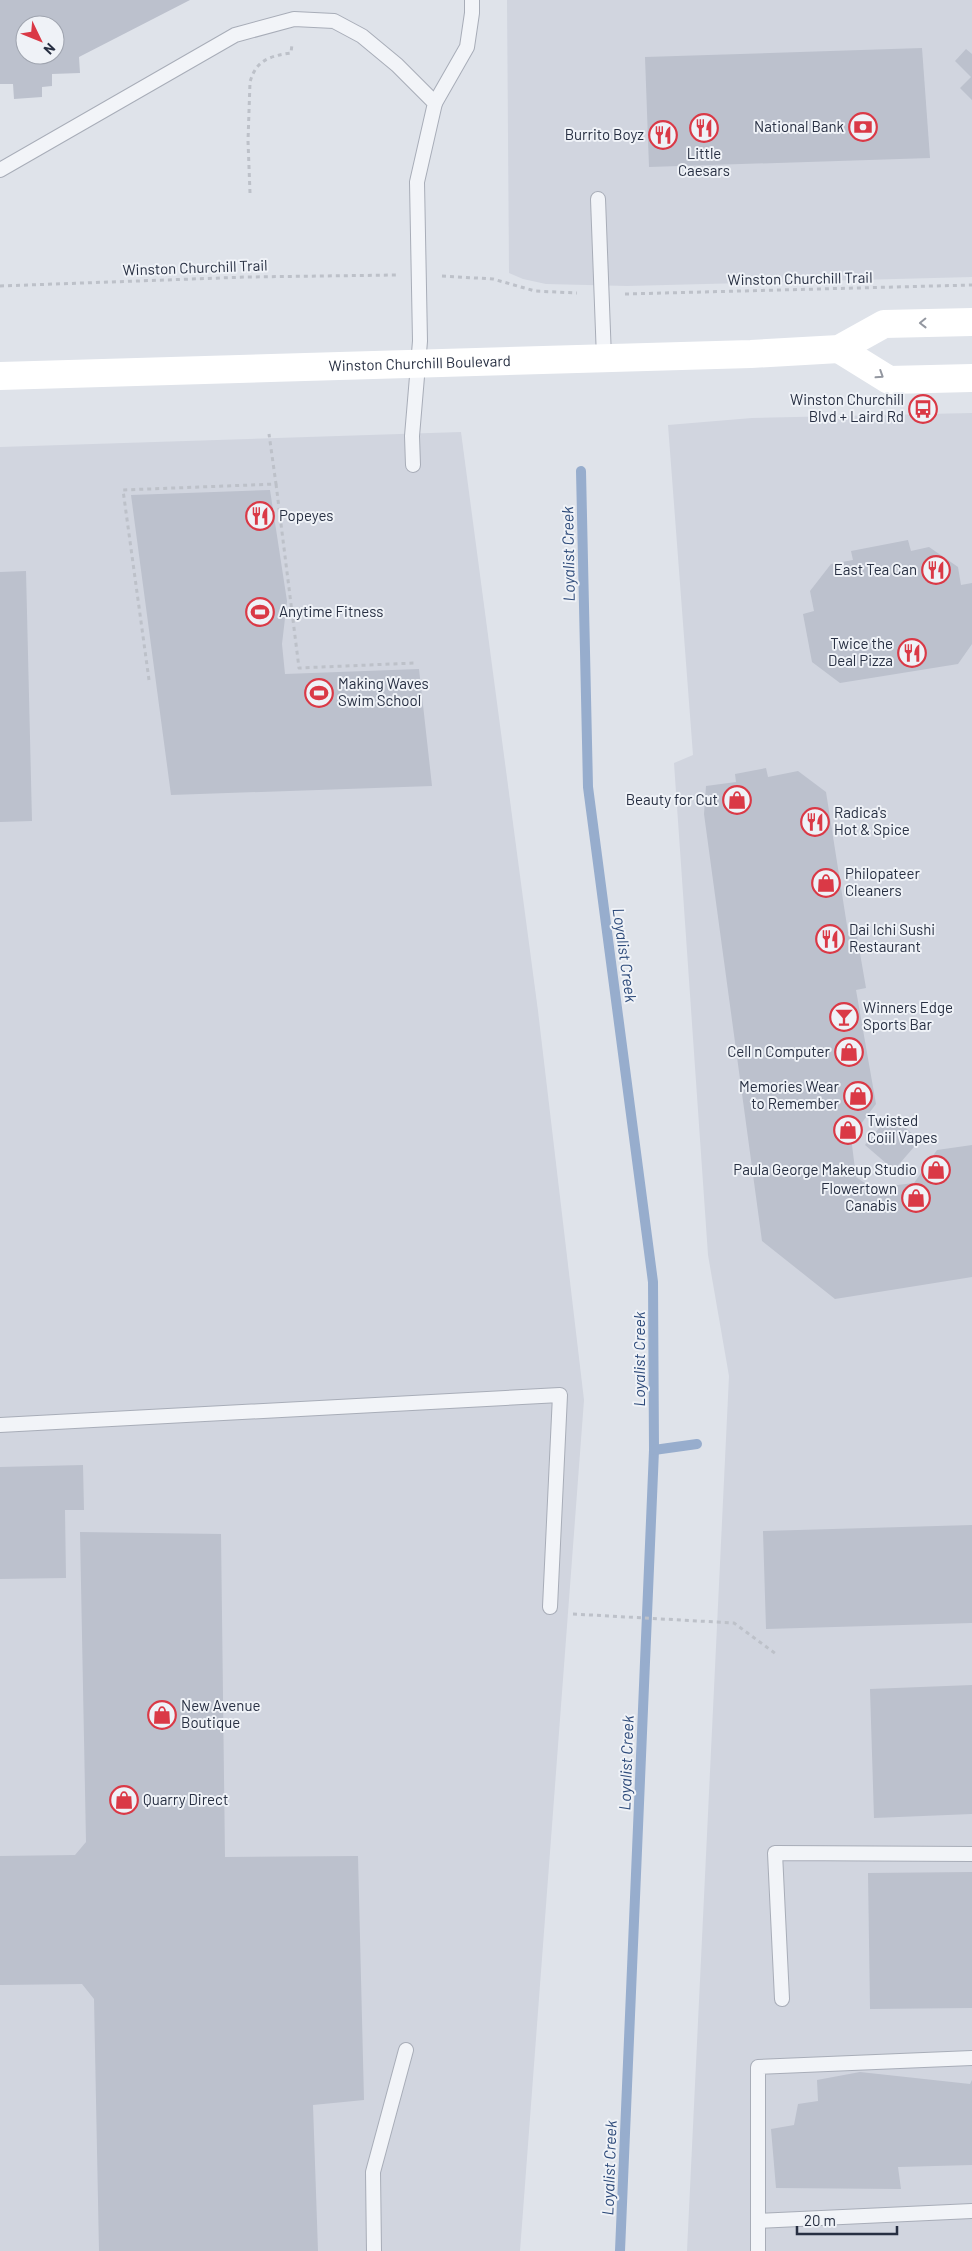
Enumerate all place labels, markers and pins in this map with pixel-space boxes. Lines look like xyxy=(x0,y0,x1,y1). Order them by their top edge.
bank icon: National Bank xyxy=(848,112,878,142)
restaurant icon: Little Caesars xyxy=(689,113,719,143)
place label: National Bank xyxy=(754,117,844,135)
restaurant icon: Burrito Boyz xyxy=(648,120,678,150)
place label: Burrito Boyz xyxy=(565,125,644,143)
place label: Little Caesars xyxy=(678,144,730,179)
place label: Winston Churchill Blvd + Laird Rd xyxy=(790,390,904,425)
bus stop icon: Winston Churchill Blvd + Laird Rd xyxy=(908,394,938,424)
restaurant icon: Popeyes xyxy=(245,501,275,531)
place label: Popeyes xyxy=(279,506,334,524)
restaurant icon: East Tea Can xyxy=(921,555,951,585)
place label: East Tea Can xyxy=(834,560,917,578)
sports icon: Anytime Fitness xyxy=(245,597,275,627)
place label: Anytime Fitness xyxy=(279,602,383,620)
place label: Twice the Deal Pizza xyxy=(828,634,893,669)
restaurant icon: Twice the Deal Pizza xyxy=(897,638,927,668)
place label: Making Waves Swim School xyxy=(338,674,429,709)
sports icon: Making Waves Swim School xyxy=(304,678,334,708)
shop icon: Beauty for Cut xyxy=(722,785,752,815)
place label: Beauty for Cut xyxy=(626,790,718,808)
place label: Radica's Hot & Spice xyxy=(834,803,910,838)
restaurant icon: Radica's Hot & Spice xyxy=(800,807,830,837)
place label: Philopateer Cleaners xyxy=(845,864,921,899)
shop icon: Philopateer Cleaners xyxy=(811,868,841,898)
place label: Dai Ichi Sushi Restaurant xyxy=(849,920,935,955)
restaurant icon: Dai Ichi Sushi Restaurant xyxy=(815,924,845,954)
place label: Winners Edge Sports Bar xyxy=(863,998,953,1033)
bar icon: Winners Edge Sports Bar xyxy=(829,1002,859,1032)
shop icon: Cell n Computer xyxy=(834,1037,864,1067)
place label: Cell n Computer xyxy=(727,1042,831,1060)
place label: Memories Wear to Remember xyxy=(739,1077,840,1112)
shop icon: Memories Wear to Remember xyxy=(843,1081,873,1111)
place label: Twisted Coiil Vapes xyxy=(867,1111,937,1146)
shop icon: Twisted Coiil Vapes xyxy=(833,1115,863,1145)
shop icon: Paula George Makeup Studio xyxy=(921,1155,951,1185)
place label: Paula George Makeup Studio xyxy=(733,1160,917,1178)
place label: Flowertown Canabis xyxy=(821,1179,897,1214)
shop icon: Flowertown Canabis xyxy=(901,1183,931,1213)
place label: New Avenue Boutique xyxy=(181,1696,260,1731)
shop icon: New Avenue Boutique xyxy=(147,1700,177,1730)
shop icon: Quarry Direct xyxy=(109,1785,139,1815)
place label: Quarry Direct xyxy=(143,1790,228,1808)

